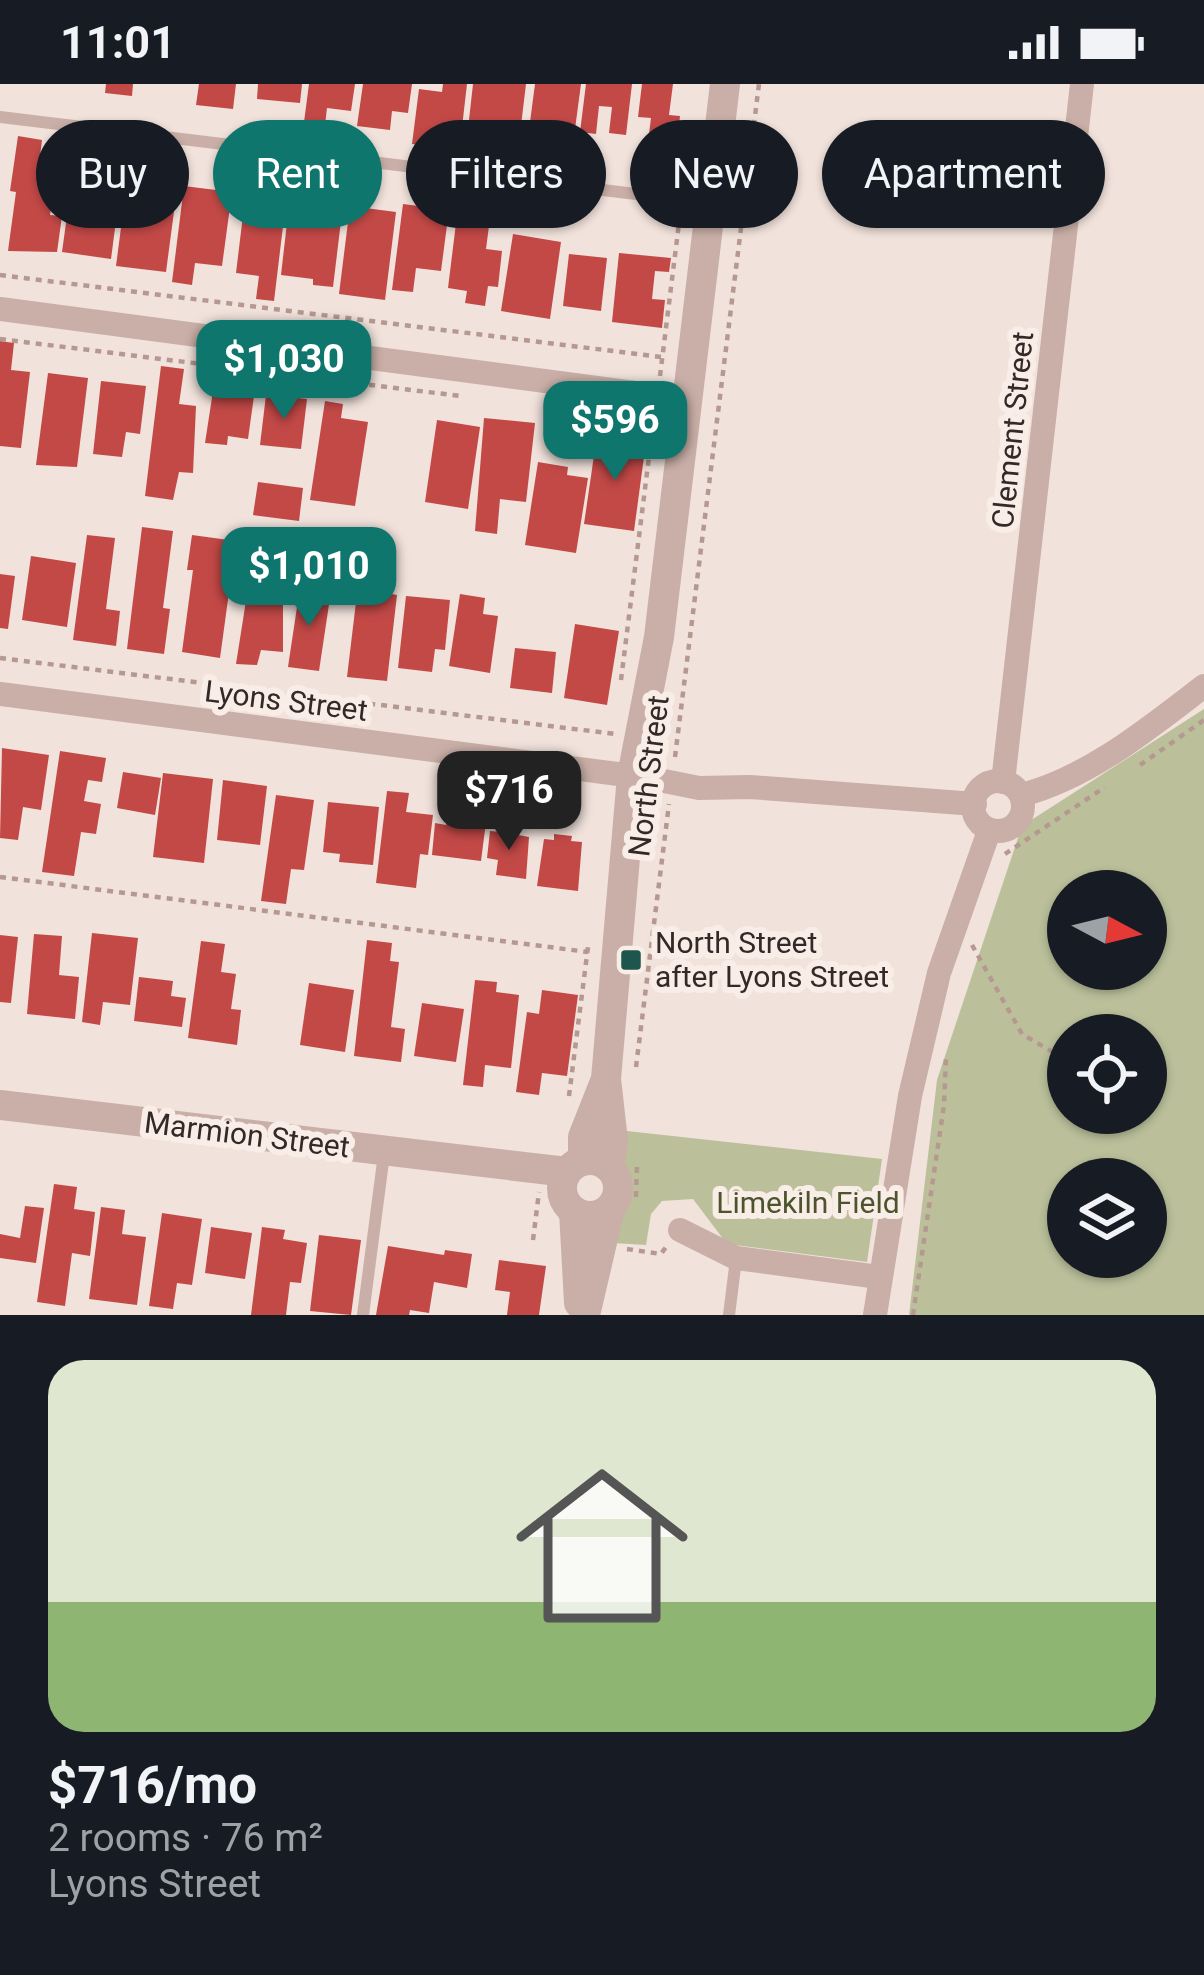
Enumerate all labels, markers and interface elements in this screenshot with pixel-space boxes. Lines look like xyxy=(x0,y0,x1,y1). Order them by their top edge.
text: 11:01 xyxy=(60,16,176,69)
chip: Buy xyxy=(36,120,189,228)
chip: Rent xyxy=(213,120,382,228)
chip: Filters xyxy=(406,120,606,228)
chip: New xyxy=(630,120,798,228)
chip: Apartment xyxy=(822,120,1105,228)
pin: $1,030 xyxy=(186,320,382,422)
street label: Clement Street xyxy=(985,330,1040,530)
text: $1,030 xyxy=(223,336,345,382)
pin: $596 xyxy=(544,381,686,483)
text: $596 xyxy=(570,397,660,443)
pin: $1,010 xyxy=(211,527,407,629)
text: $1,010 xyxy=(248,543,370,589)
street label: Lyons Street xyxy=(203,673,370,728)
street label: North Street xyxy=(621,693,676,859)
pin: $716 xyxy=(438,751,580,853)
text: $716 xyxy=(464,767,554,813)
north arrow xyxy=(1047,870,1167,990)
map controls xyxy=(1047,870,1167,1278)
place label: North Street after Lyons Street xyxy=(655,925,889,994)
marker: North Street after Lyons Street xyxy=(618,947,644,973)
button: locate xyxy=(1047,1014,1167,1134)
street label: Marmion Street xyxy=(142,1105,352,1164)
button: layers xyxy=(1047,1158,1167,1278)
park label: Limekiln Field xyxy=(716,1185,900,1220)
icon: home xyxy=(494,1438,710,1654)
text: $716/mo xyxy=(48,1756,257,1815)
text: 2 rooms · 76 m² xyxy=(48,1815,323,1861)
text: Lyons Street xyxy=(48,1861,261,1907)

